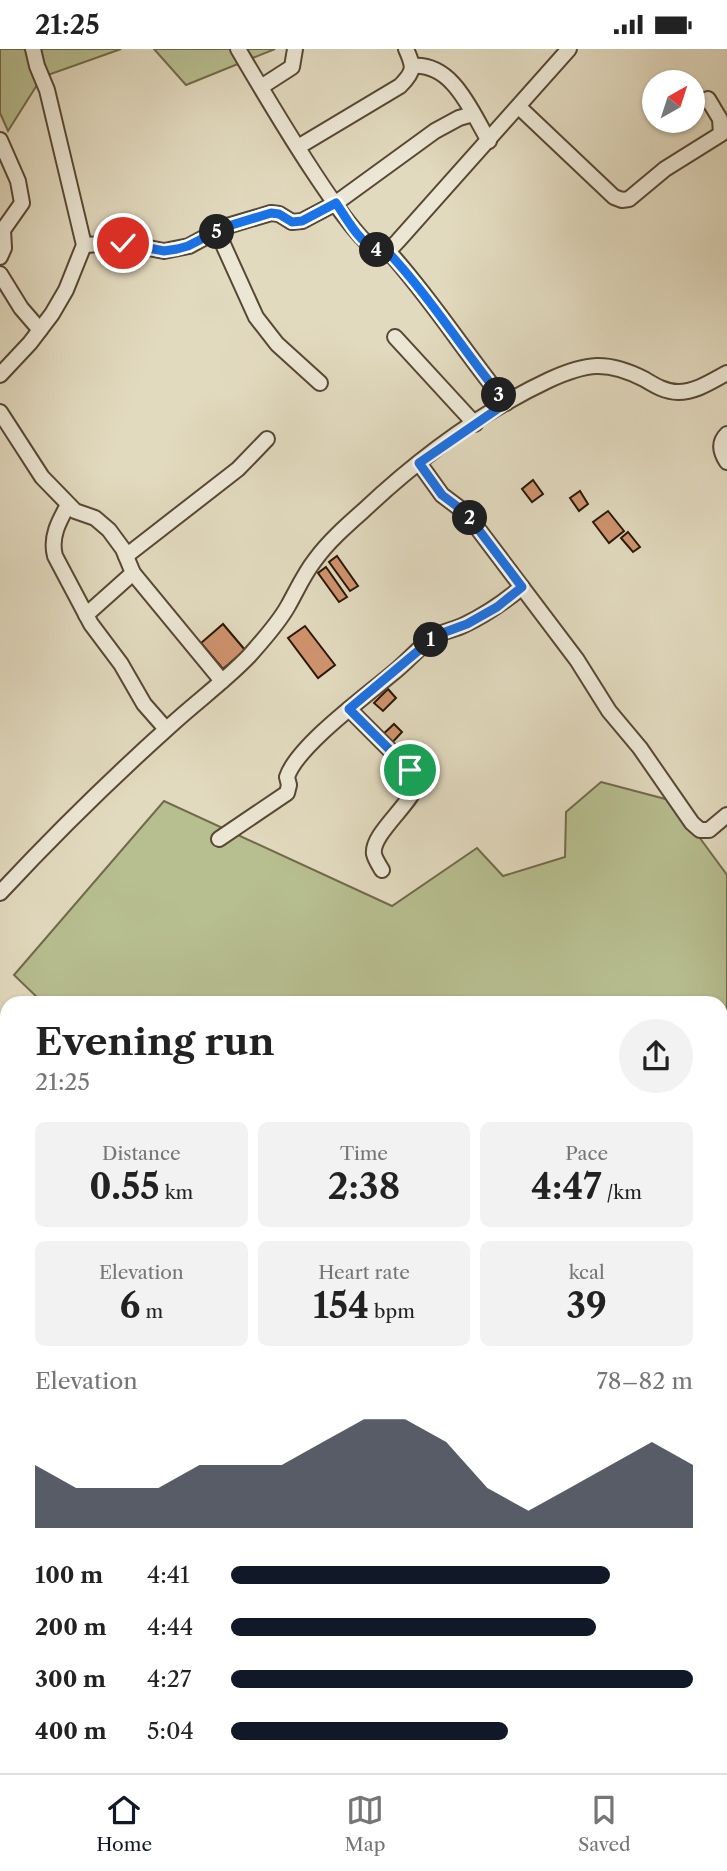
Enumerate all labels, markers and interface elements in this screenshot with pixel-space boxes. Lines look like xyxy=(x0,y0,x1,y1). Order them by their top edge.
text: 21:25 xyxy=(35,9,99,41)
north arrow xyxy=(642,70,705,133)
map controls xyxy=(642,70,705,133)
pin xyxy=(93,213,153,273)
pin: 5 xyxy=(200,215,234,249)
text: 5 xyxy=(211,220,222,243)
icon: check xyxy=(104,224,142,262)
pin: 4 xyxy=(360,233,394,267)
text: 4 xyxy=(371,238,382,261)
pin: 3 xyxy=(482,377,516,413)
text: 3 xyxy=(493,383,504,406)
pin: 2 xyxy=(452,501,488,535)
text: 2 xyxy=(464,506,475,529)
pin: 1 xyxy=(414,623,448,657)
text: 1 xyxy=(426,628,435,651)
pin xyxy=(380,740,440,800)
icon: arrive xyxy=(391,751,429,789)
text: Evening run xyxy=(35,1018,275,1065)
button: share xyxy=(619,1019,693,1093)
text: 21:25 xyxy=(35,1068,90,1096)
text: Distance xyxy=(102,1142,181,1165)
text: Time xyxy=(340,1142,388,1165)
text: Pace xyxy=(565,1142,608,1165)
text: 0.55 xyxy=(89,1165,160,1208)
text: 2:38 xyxy=(328,1165,400,1208)
text: 4:47 xyxy=(531,1165,601,1208)
text: km xyxy=(160,1181,193,1204)
text: /km xyxy=(601,1181,642,1204)
text: Elevation xyxy=(99,1261,184,1284)
text: Heart rate xyxy=(318,1261,410,1284)
text: kcal xyxy=(569,1261,605,1284)
text: 6 xyxy=(119,1284,140,1327)
text: 154 xyxy=(313,1284,369,1327)
text: 39 xyxy=(566,1284,607,1327)
text: m xyxy=(140,1300,163,1323)
text: bpm xyxy=(369,1300,415,1323)
text: Elevation xyxy=(35,1367,138,1395)
text: 78–82 m xyxy=(597,1367,693,1395)
text: 100 m xyxy=(35,1561,103,1589)
text: 4:41 xyxy=(147,1561,190,1589)
text: 200 m xyxy=(35,1613,107,1641)
text: 4:44 xyxy=(147,1613,193,1641)
text: 300 m xyxy=(35,1665,106,1693)
text: 4:27 xyxy=(147,1665,191,1693)
text: 400 m xyxy=(35,1717,107,1745)
text: 5:04 xyxy=(147,1717,194,1745)
tab: Home xyxy=(96,1791,152,1856)
tab: Map xyxy=(345,1791,385,1856)
tab: Saved xyxy=(578,1791,631,1856)

